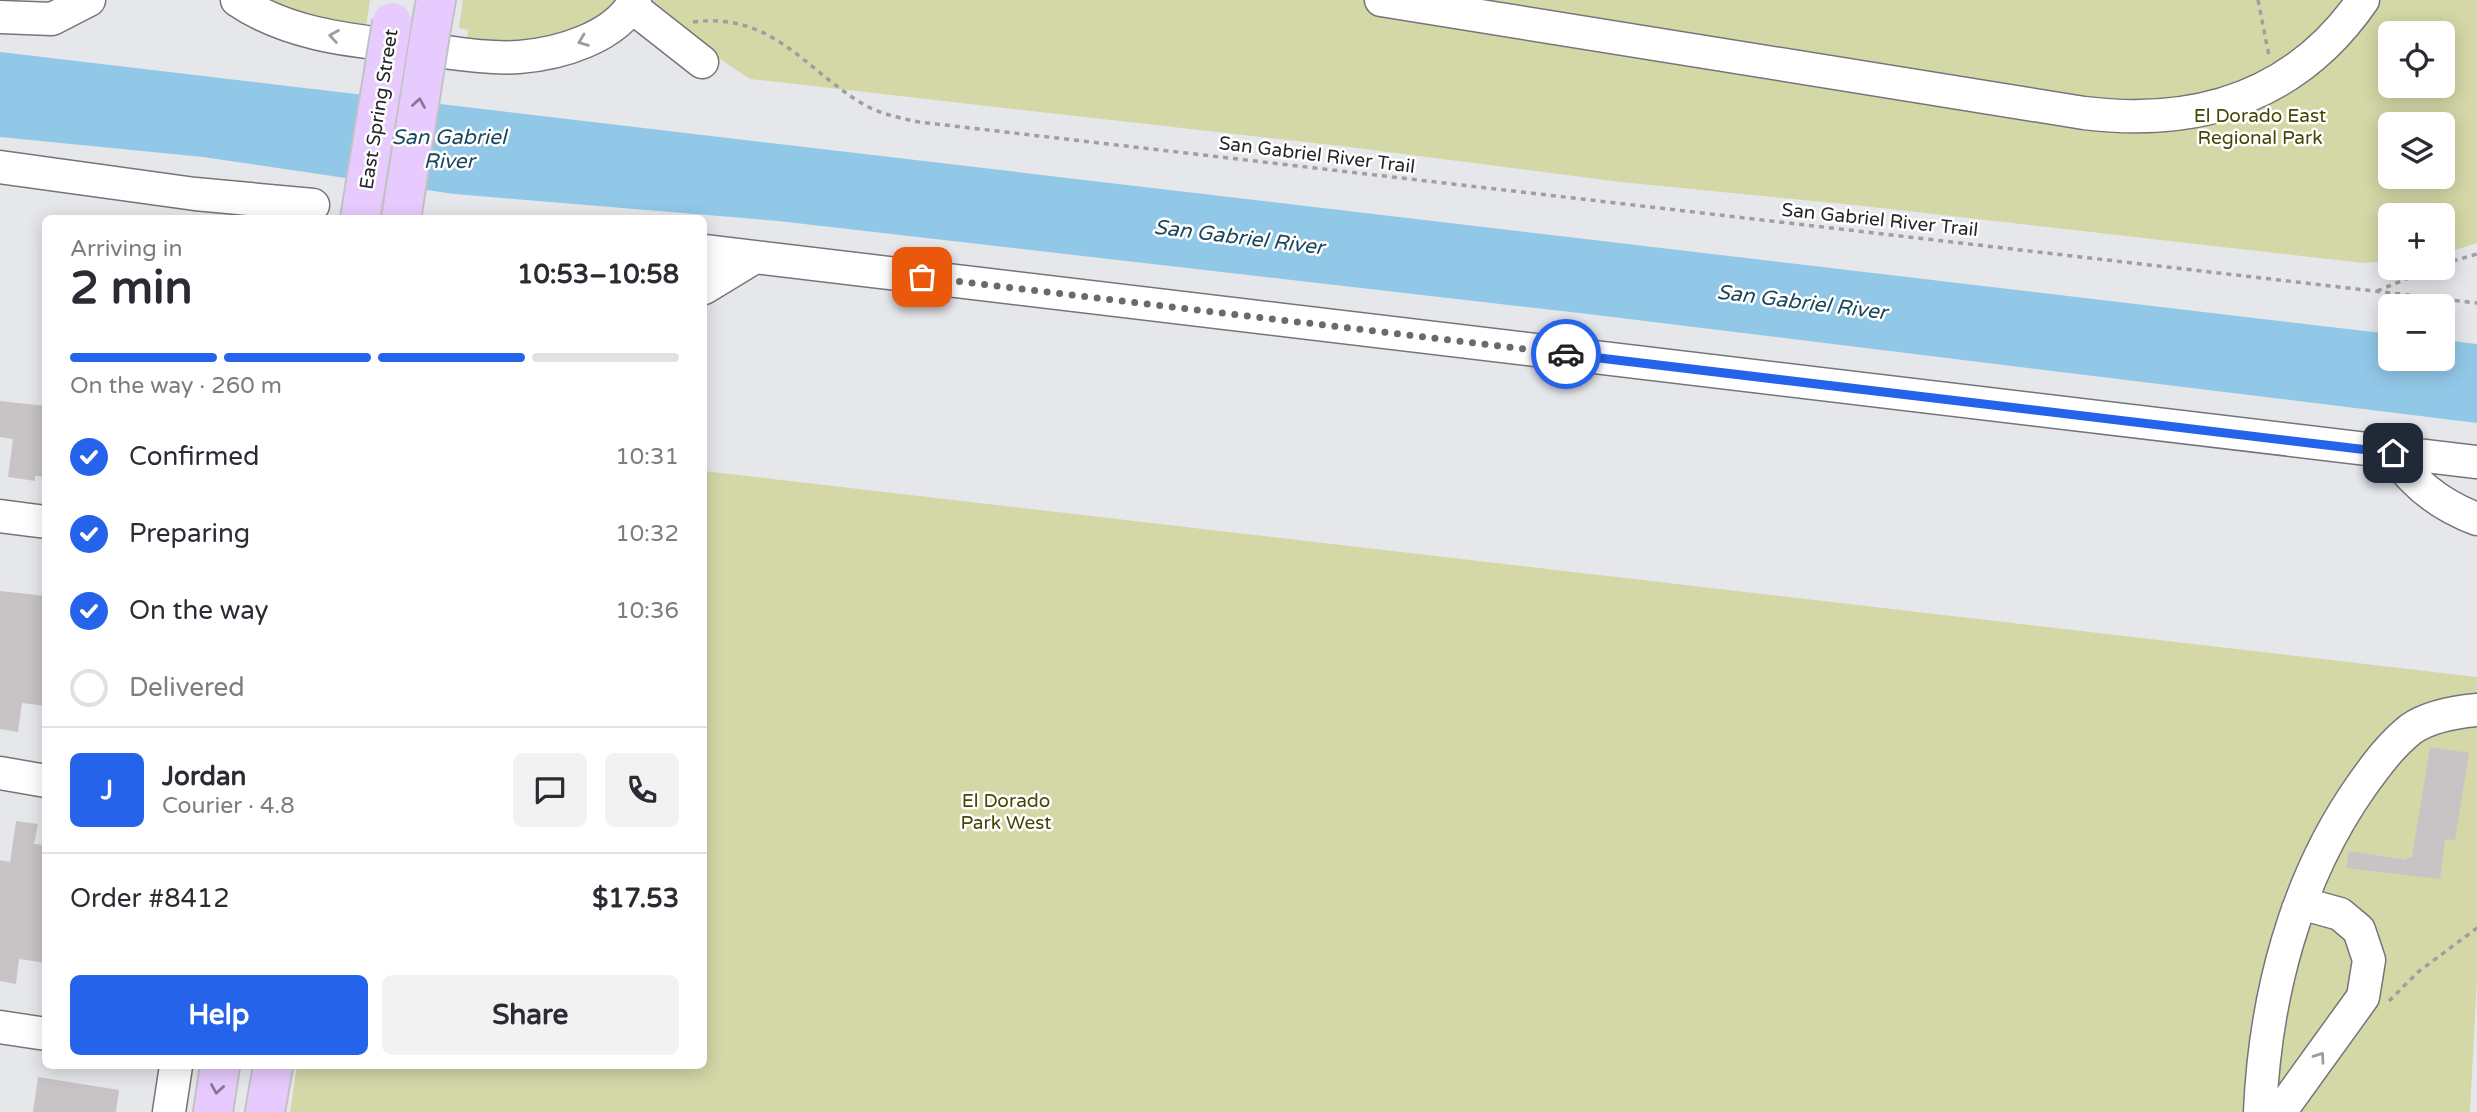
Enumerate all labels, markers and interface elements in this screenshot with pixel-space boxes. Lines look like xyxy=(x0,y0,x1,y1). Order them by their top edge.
map controls xyxy=(2378,21,2455,371)
button: locate xyxy=(2378,21,2455,98)
street label: East Spring Street xyxy=(355,27,403,191)
one-way arrow xyxy=(328,29,340,44)
one-way arrow xyxy=(577,32,589,46)
one-way arrow xyxy=(412,97,427,109)
park label: El Dorado East Regional Park xyxy=(2194,105,2326,149)
button: layers xyxy=(2378,112,2455,189)
water label: San Gabriel River xyxy=(392,125,509,174)
street label: San Gabriel River Trail xyxy=(1218,132,1416,178)
street label: San Gabriel River Trail xyxy=(1781,199,1979,241)
button: + xyxy=(2378,203,2455,280)
water label: San Gabriel River xyxy=(1153,215,1328,261)
text: Arriving in xyxy=(70,235,183,263)
pin xyxy=(892,247,952,307)
icon: bag xyxy=(903,258,941,296)
text: 10:53–10:58 xyxy=(517,259,679,290)
text: 2 min xyxy=(70,261,193,316)
water label: San Gabriel River xyxy=(1716,280,1891,326)
button: − xyxy=(2378,294,2455,371)
courier xyxy=(1531,319,1601,389)
icon: car xyxy=(1547,335,1585,373)
text: On the way · 260 m xyxy=(70,372,282,400)
pin xyxy=(2363,423,2423,483)
icon: home xyxy=(2374,434,2412,472)
icon: check xyxy=(70,438,108,476)
text: Confirmed xyxy=(129,441,259,472)
text: 10:31 xyxy=(615,443,679,471)
icon: check xyxy=(70,515,108,553)
text: Preparing xyxy=(129,518,250,549)
text: 10:32 xyxy=(615,520,679,548)
icon: check xyxy=(70,592,108,630)
text: On the way xyxy=(129,595,269,626)
text: 10:36 xyxy=(615,597,679,625)
text: Delivered xyxy=(129,672,245,703)
button: chat xyxy=(513,753,587,827)
button: phone xyxy=(605,753,679,827)
text: Jordan xyxy=(162,761,246,792)
text: J xyxy=(101,775,113,806)
park label: El Dorado Park West xyxy=(961,790,1051,834)
text: Courier · 4.8 xyxy=(162,792,295,820)
text: Order #8412 xyxy=(70,883,230,914)
text: $17.53 xyxy=(592,883,679,914)
button: Help xyxy=(70,975,368,1055)
button: Share xyxy=(382,975,679,1055)
one-way arrow xyxy=(2312,1052,2324,1065)
one-way arrow xyxy=(210,1083,225,1095)

